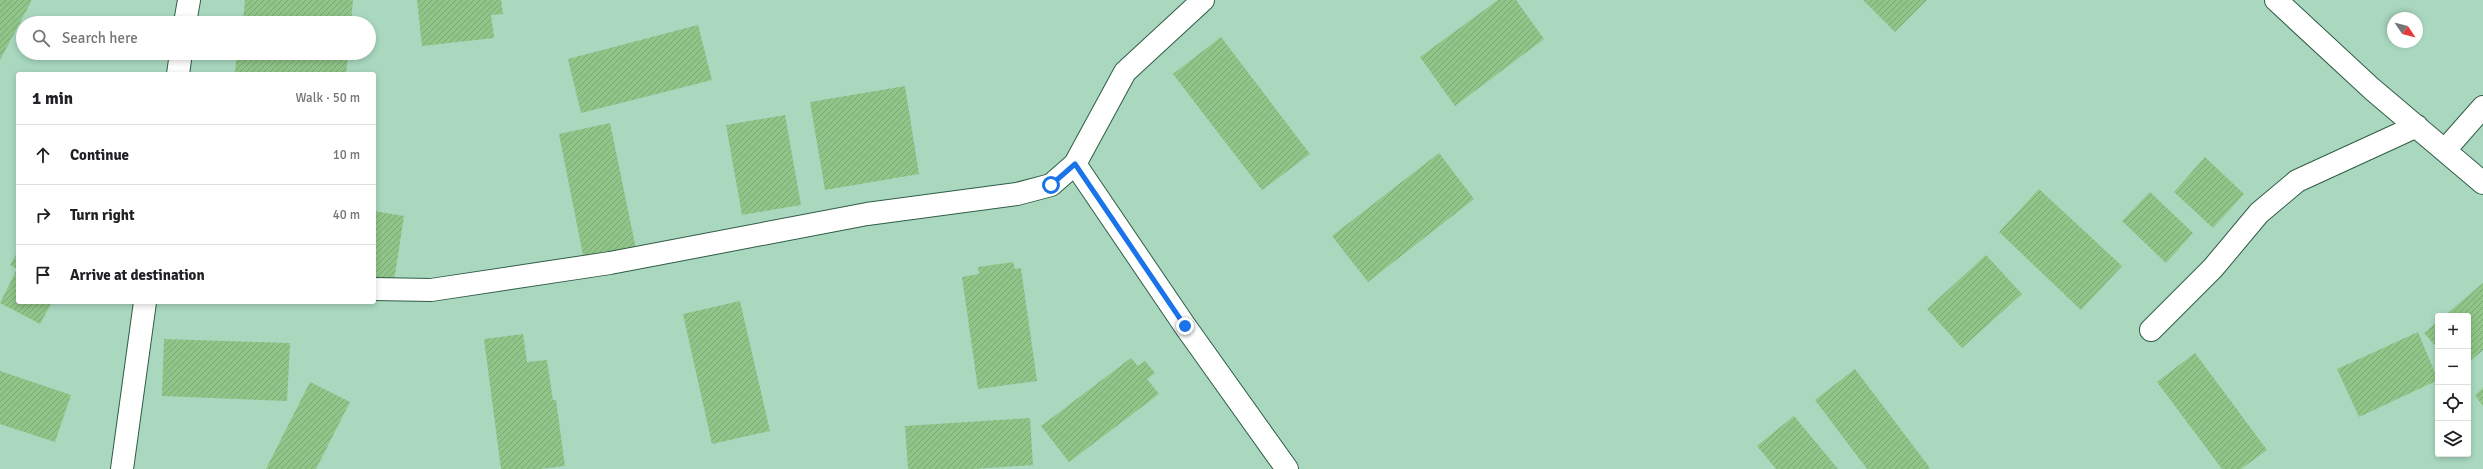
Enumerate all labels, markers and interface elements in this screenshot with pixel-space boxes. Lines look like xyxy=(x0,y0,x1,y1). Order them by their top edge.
north arrow xyxy=(2387,12,2423,48)
search box xyxy=(16,16,376,60)
icon: search xyxy=(30,27,52,49)
text: Search here xyxy=(62,29,138,47)
text: 1 min xyxy=(32,88,73,109)
text: Walk · 50 m xyxy=(296,90,360,106)
icon: ahead xyxy=(32,144,54,166)
text: Continue xyxy=(70,146,129,164)
text: 10 m xyxy=(333,147,360,163)
route start xyxy=(1042,176,1060,194)
icon: right xyxy=(32,204,54,226)
text: Turn right xyxy=(70,206,135,224)
text: 40 m xyxy=(333,207,360,223)
icon: arrive xyxy=(32,264,54,286)
text: Arrive at destination xyxy=(70,266,205,284)
map controls xyxy=(2435,313,2471,457)
button: + xyxy=(2435,313,2471,349)
route end xyxy=(1176,317,1194,335)
button: − xyxy=(2435,349,2471,385)
button: locate xyxy=(2435,385,2471,421)
button: layers xyxy=(2435,421,2471,457)

